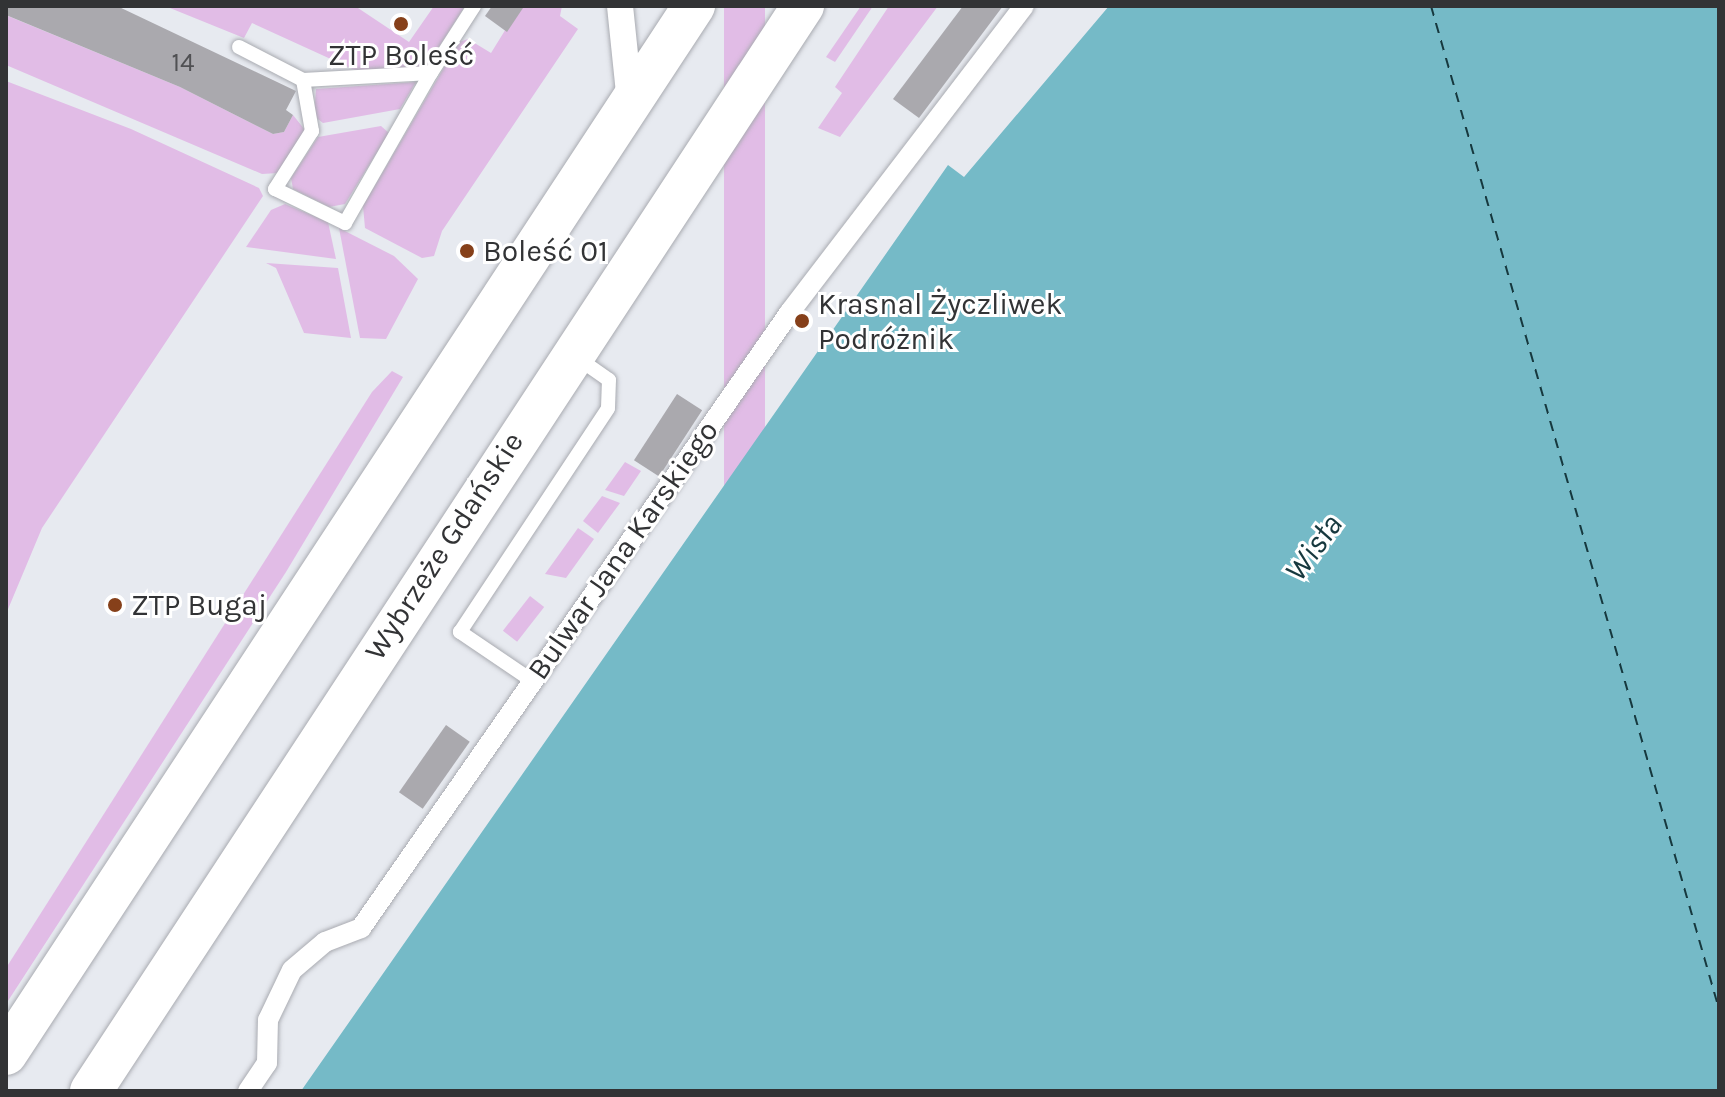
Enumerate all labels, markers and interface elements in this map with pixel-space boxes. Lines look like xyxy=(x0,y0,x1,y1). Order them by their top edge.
marker: ZTP Boleść xyxy=(392,15,410,33)
place label: ZTP Boleść xyxy=(328,37,474,73)
house number: 14 xyxy=(171,47,195,79)
place label: Boleść 01 xyxy=(483,233,608,269)
marker: Boleść 01 xyxy=(458,242,476,260)
place label: Krasnal Życzliwek Podróżnik xyxy=(818,286,1062,356)
marker: Krasnal Życzliwek Podróżnik xyxy=(793,312,811,330)
street label: Bulwar Jana Karskiego xyxy=(520,414,726,686)
street label: Wybrzeże Gdańskie xyxy=(357,425,531,667)
water label: Wisła xyxy=(1277,507,1351,589)
place label: ZTP Bugaj xyxy=(131,587,267,623)
marker: ZTP Bugaj xyxy=(106,596,124,614)

